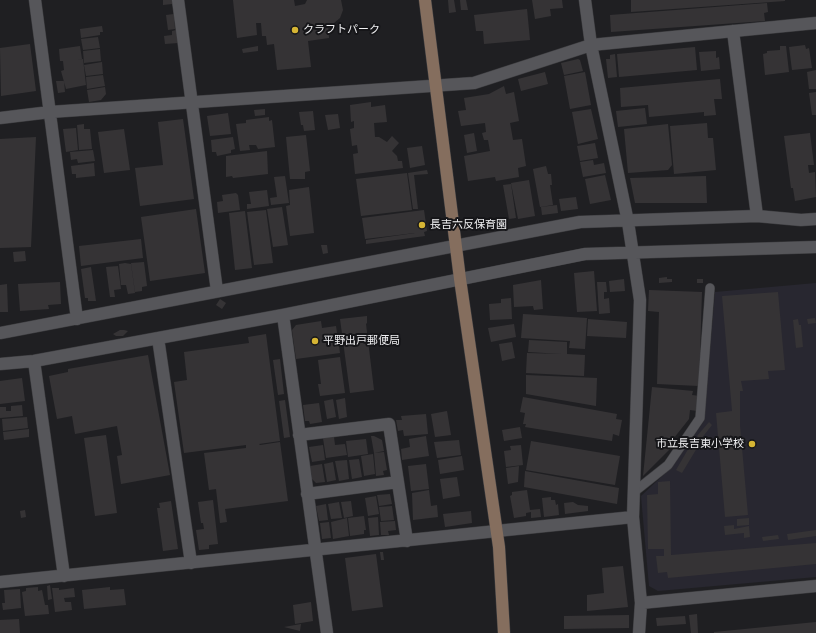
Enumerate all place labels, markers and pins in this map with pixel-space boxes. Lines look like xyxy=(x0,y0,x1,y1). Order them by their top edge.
place label: クラフトパーク xyxy=(303,23,380,37)
marker: クラフトパーク xyxy=(290,25,300,35)
place label: 長吉六反保育園 xyxy=(430,218,507,232)
marker: 長吉六反保育園 xyxy=(417,220,427,230)
place label: 平野出戸郵便局 xyxy=(323,334,400,348)
marker: 平野出戸郵便局 xyxy=(310,336,320,346)
place label: 市立長吉東小学校 xyxy=(656,437,744,451)
marker: 市立長吉東小学校 xyxy=(747,439,757,449)

